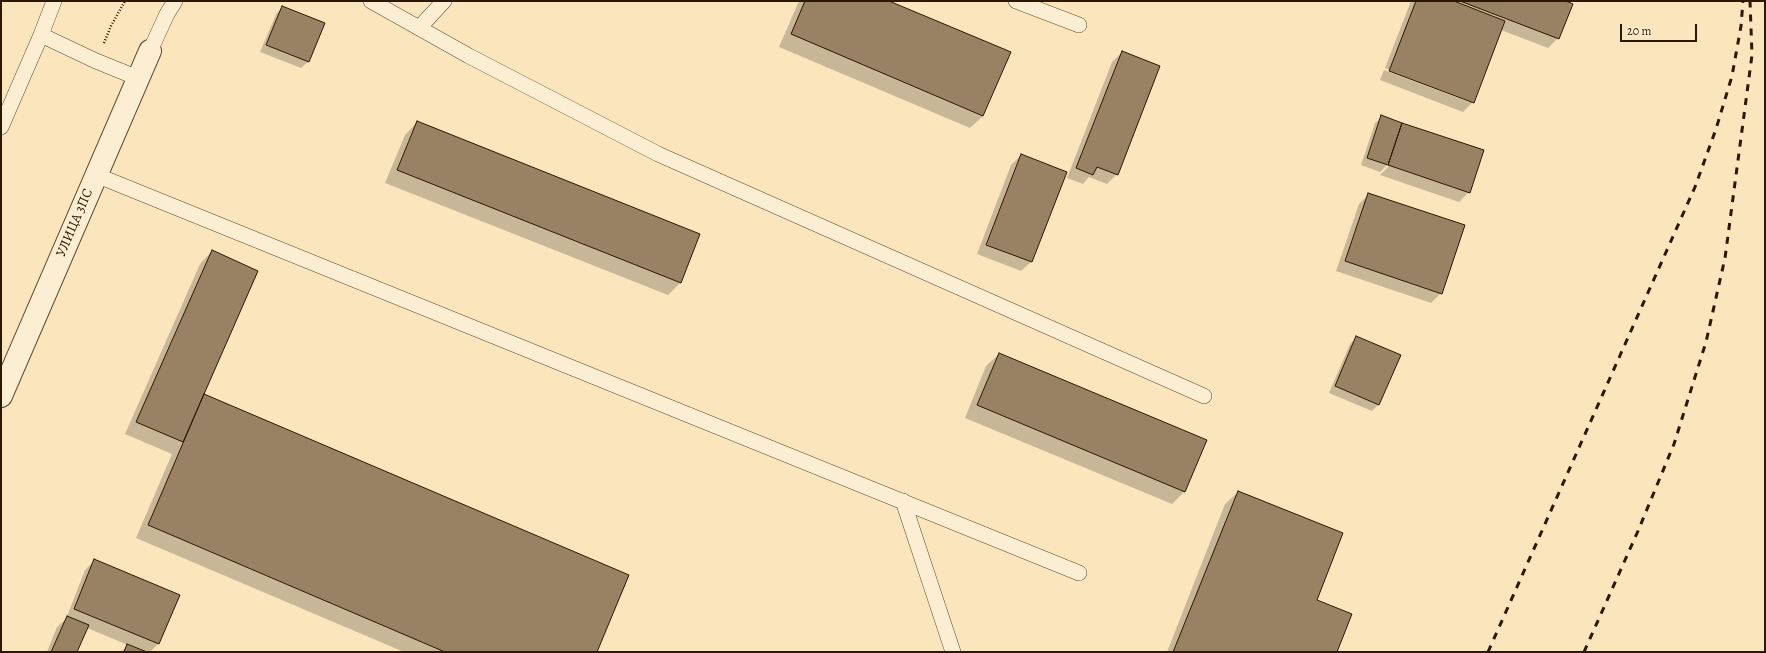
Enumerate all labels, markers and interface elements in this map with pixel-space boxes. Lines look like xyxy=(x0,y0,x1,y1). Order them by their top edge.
scale bar xyxy=(1622,16,1699,42)
text: 20 m xyxy=(1627,23,1651,39)
street label: УЛИЦА 3ПС xyxy=(53,186,97,260)

